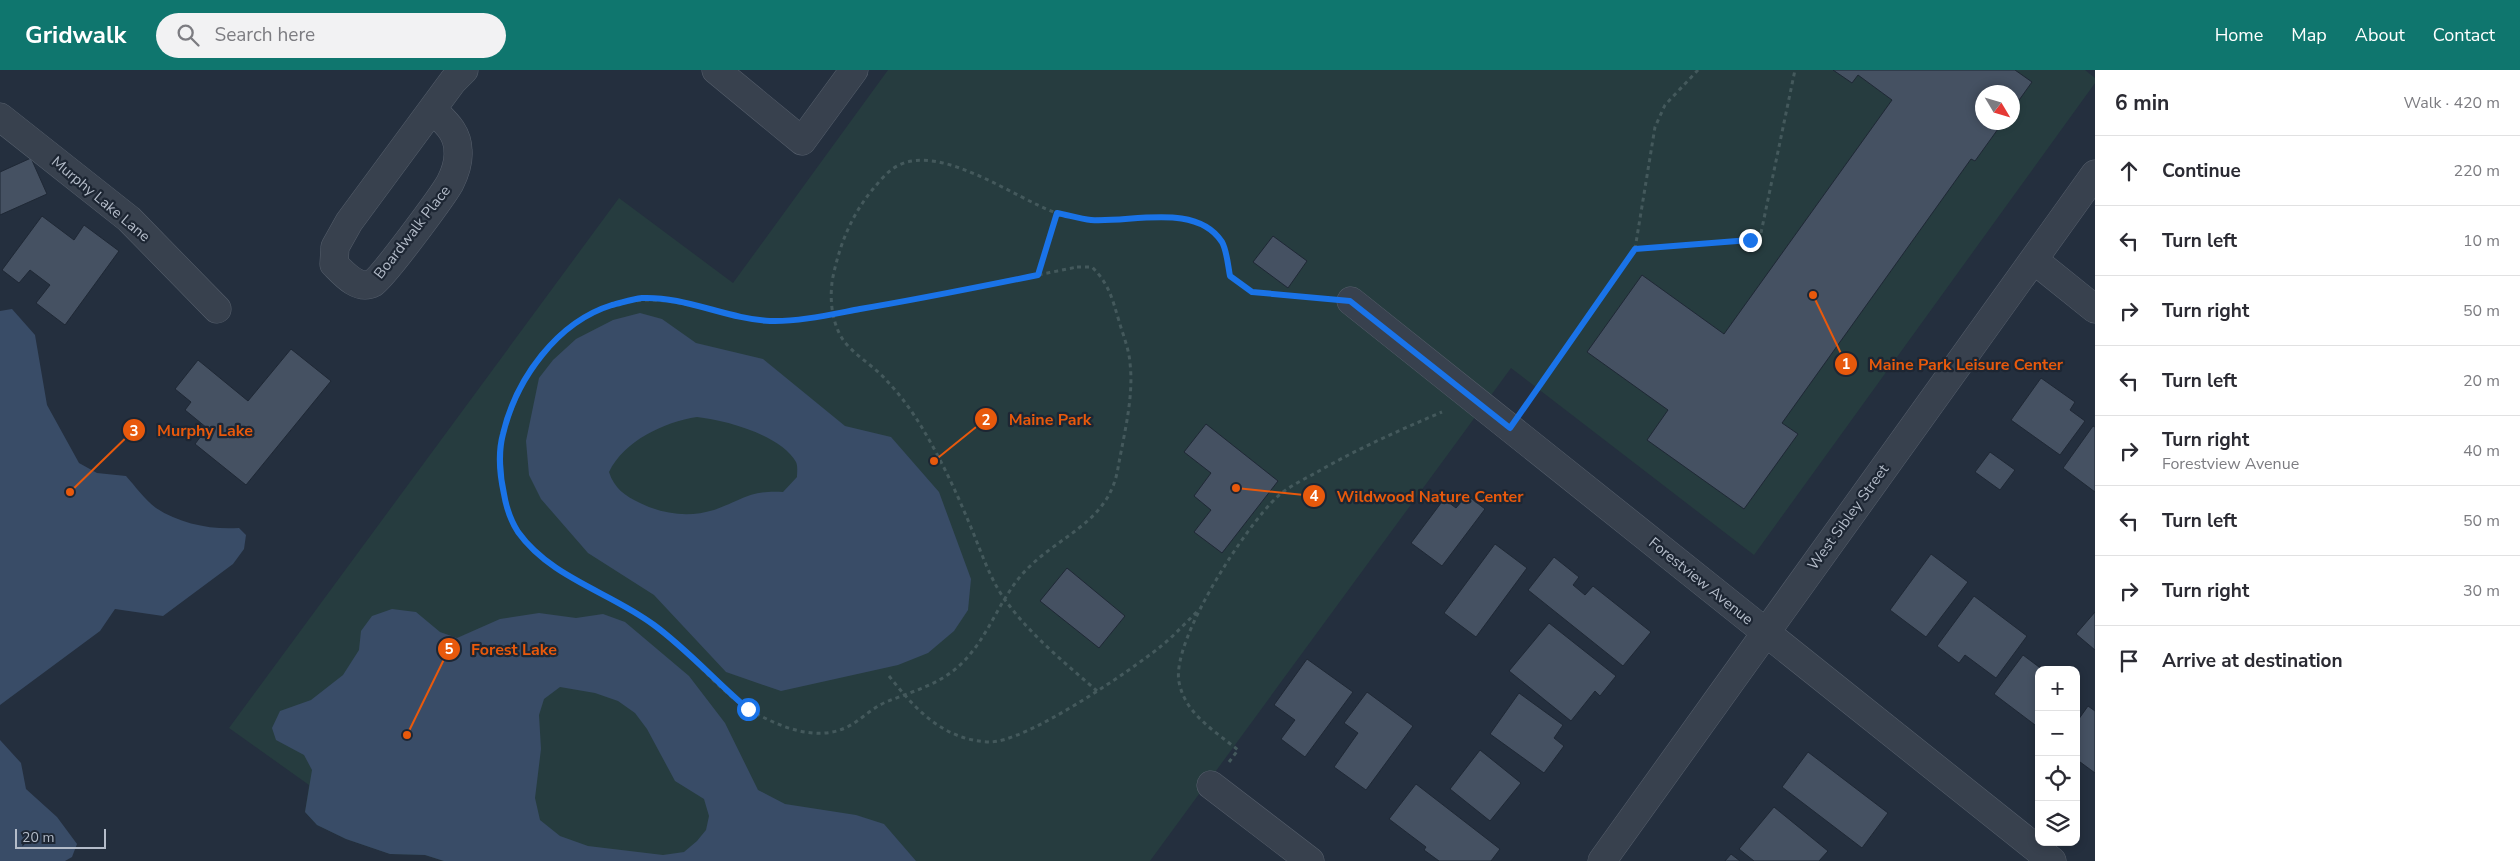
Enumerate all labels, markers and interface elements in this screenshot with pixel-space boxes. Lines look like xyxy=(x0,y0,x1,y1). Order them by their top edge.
search box xyxy=(156,13,506,58)
text: Gridwalk xyxy=(25,19,126,51)
icon: search xyxy=(174,21,202,49)
text: Search here xyxy=(214,22,315,48)
text: Home xyxy=(2215,23,2263,47)
text: Map xyxy=(2291,23,2327,47)
text: About xyxy=(2355,23,2405,47)
text: Contact xyxy=(2433,23,2495,47)
north arrow xyxy=(1975,85,2020,130)
text: 6 min xyxy=(2115,89,2169,117)
text: Walk · 420 m xyxy=(2404,92,2500,114)
street label: Murphy Lake Lane xyxy=(47,152,155,246)
icon: ahead xyxy=(2115,157,2143,185)
text: Continue xyxy=(2162,158,2241,184)
text: 220 m xyxy=(2453,160,2500,182)
street label: Boardwalk Place xyxy=(369,181,455,283)
icon: left xyxy=(2115,227,2143,255)
text: Turn left xyxy=(2162,228,2237,254)
route end xyxy=(1739,229,1762,252)
text: 10 m xyxy=(2463,230,2500,252)
icon: right xyxy=(2115,297,2143,325)
text: Turn right xyxy=(2162,298,2249,324)
text: 50 m xyxy=(2463,300,2500,322)
callout: Maine Park Leisure Center xyxy=(1833,348,2073,379)
text: 1 xyxy=(1841,354,1851,374)
text: Maine Park Leisure Center xyxy=(1869,354,2064,376)
icon: left xyxy=(2115,367,2143,395)
text: Turn left xyxy=(2162,368,2237,394)
text: 20 m xyxy=(2463,370,2500,392)
callout: Maine Park xyxy=(974,404,1101,435)
text: Maine Park xyxy=(1009,409,1092,431)
text: 2 xyxy=(981,410,991,430)
callout: Murphy Lake xyxy=(122,415,263,446)
text: Murphy Lake xyxy=(157,420,253,442)
text: 3 xyxy=(129,421,139,441)
text: Turn right xyxy=(2162,427,2249,453)
icon: right xyxy=(2115,437,2143,465)
text: 40 m xyxy=(2463,440,2500,462)
text: Forestview Avenue xyxy=(2162,453,2299,475)
street label: West Sibley Street xyxy=(1803,460,1894,574)
callout: Wildwood Nature Center xyxy=(1302,480,1534,511)
text: 4 xyxy=(1309,486,1319,506)
text: Wildwood Nature Center xyxy=(1337,486,1524,508)
icon: left xyxy=(2115,507,2143,535)
text: Turn left xyxy=(2162,508,2237,534)
text: 50 m xyxy=(2463,510,2500,532)
street label: Forestview Avenue xyxy=(1645,533,1757,629)
icon: right xyxy=(2115,577,2143,605)
text: Turn right xyxy=(2162,578,2249,604)
text: 30 m xyxy=(2463,580,2500,602)
callout: Forest Lake xyxy=(436,634,567,665)
text: 5 xyxy=(444,639,454,659)
text: Forest Lake xyxy=(471,639,557,661)
icon: arrive xyxy=(2115,647,2143,675)
text: Arrive at destination xyxy=(2162,648,2343,674)
map controls xyxy=(2035,666,2080,846)
button: + xyxy=(2035,666,2080,711)
route start xyxy=(737,698,760,721)
button: − xyxy=(2035,711,2080,756)
button: locate xyxy=(2035,756,2080,801)
button: layers xyxy=(2035,801,2080,846)
scale bar xyxy=(15,826,106,849)
text: 20 m xyxy=(22,828,54,847)

